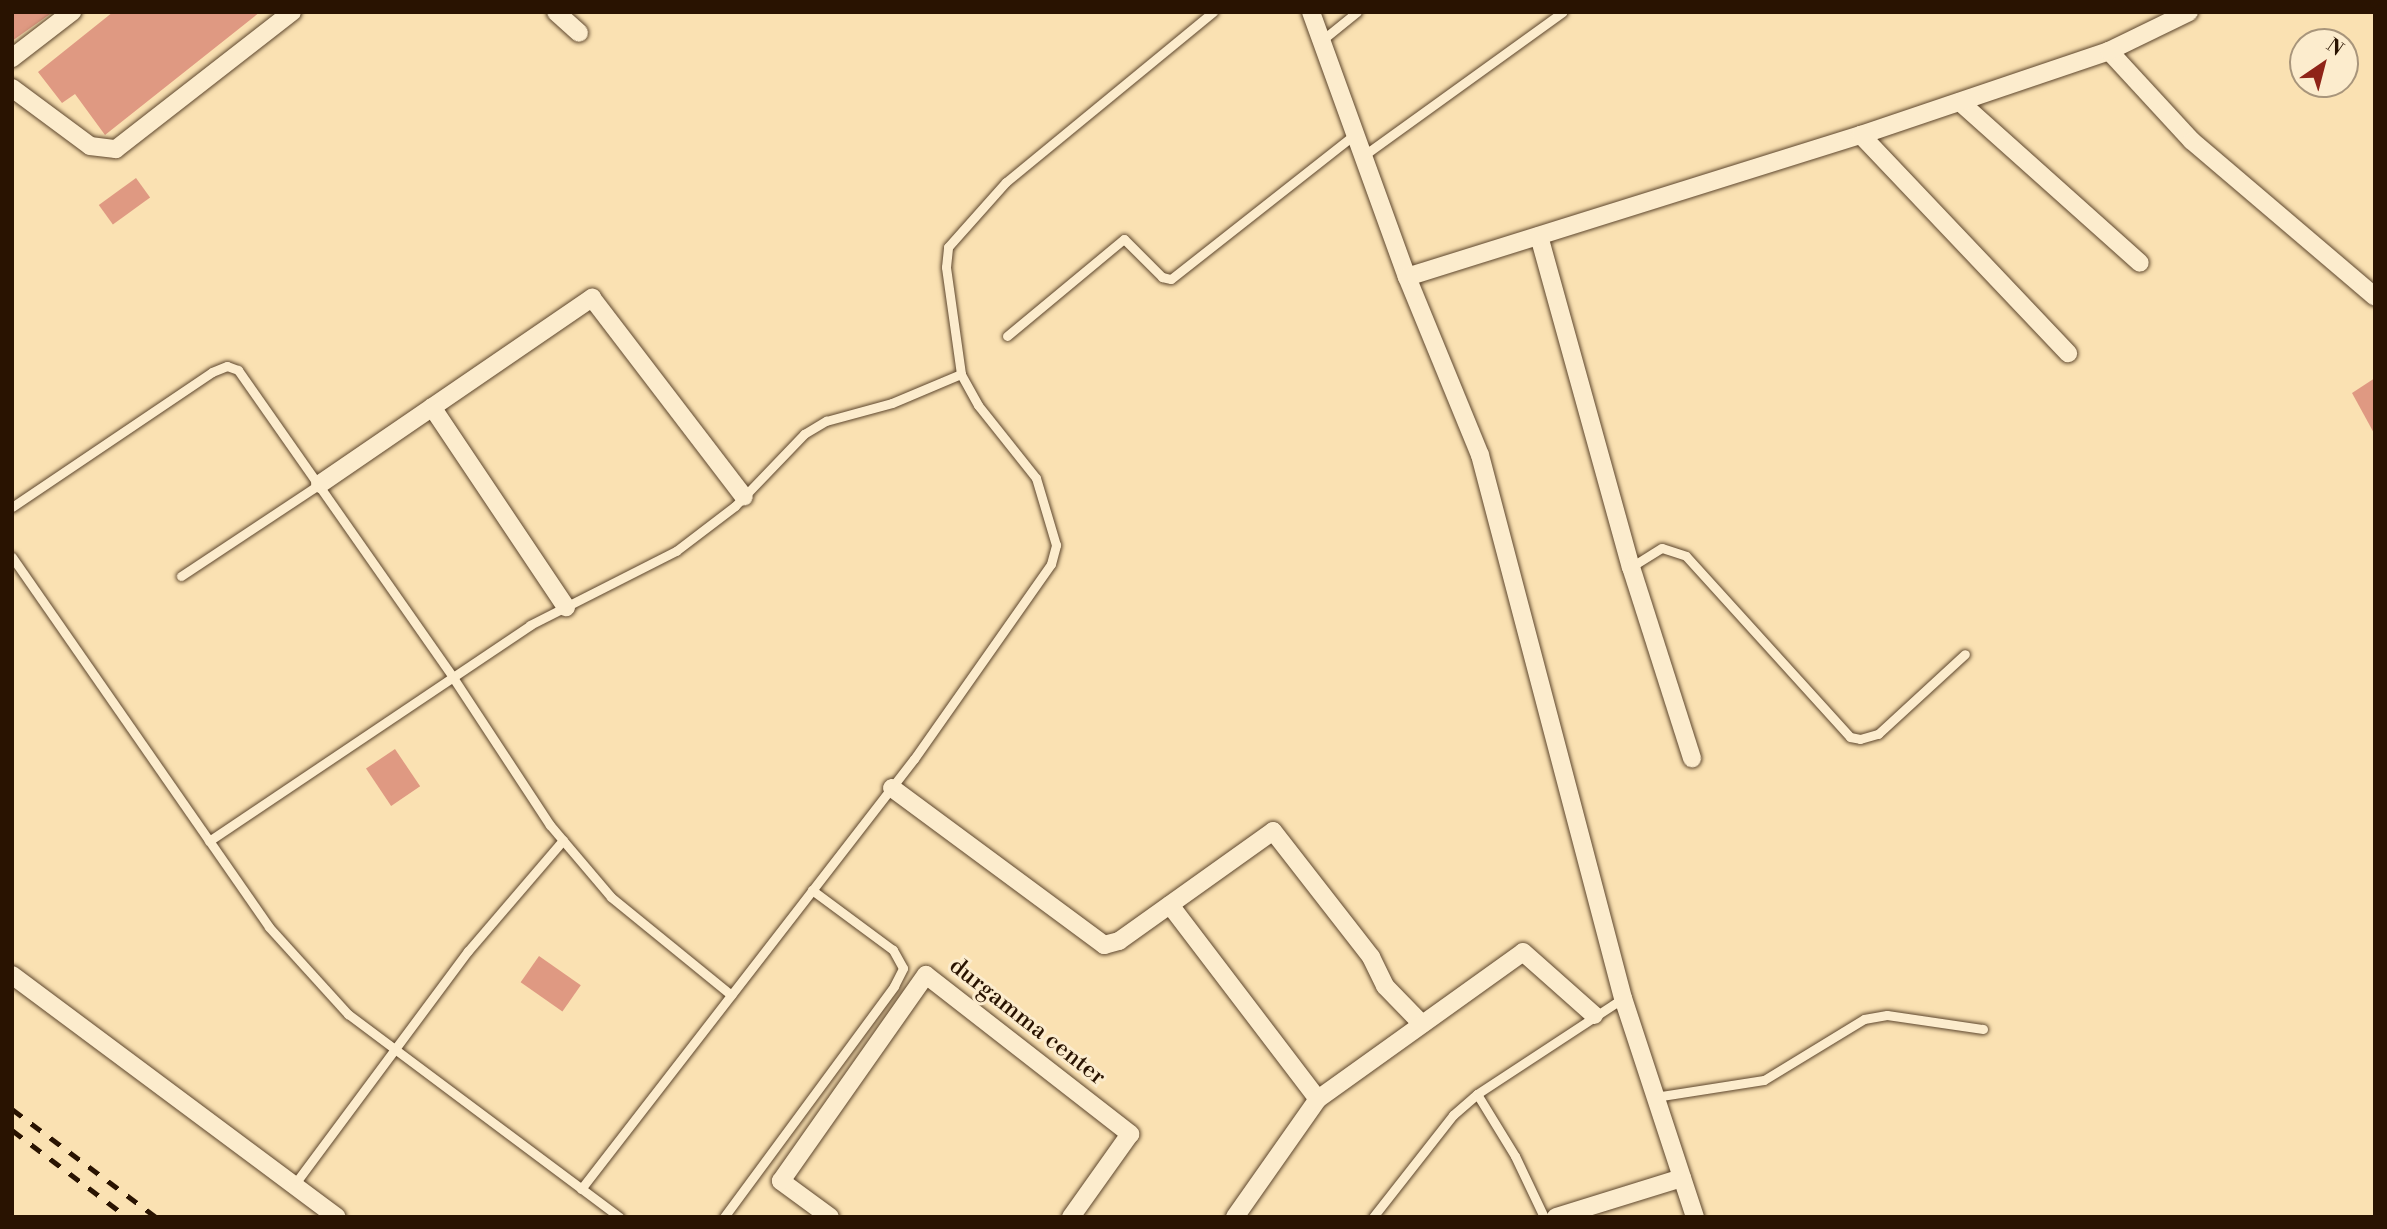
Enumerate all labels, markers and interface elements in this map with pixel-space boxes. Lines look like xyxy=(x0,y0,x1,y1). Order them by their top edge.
north arrow xyxy=(2289,28,2359,98)
text: N xyxy=(2322,33,2348,62)
street label: durgamma center xyxy=(943,952,1111,1092)

